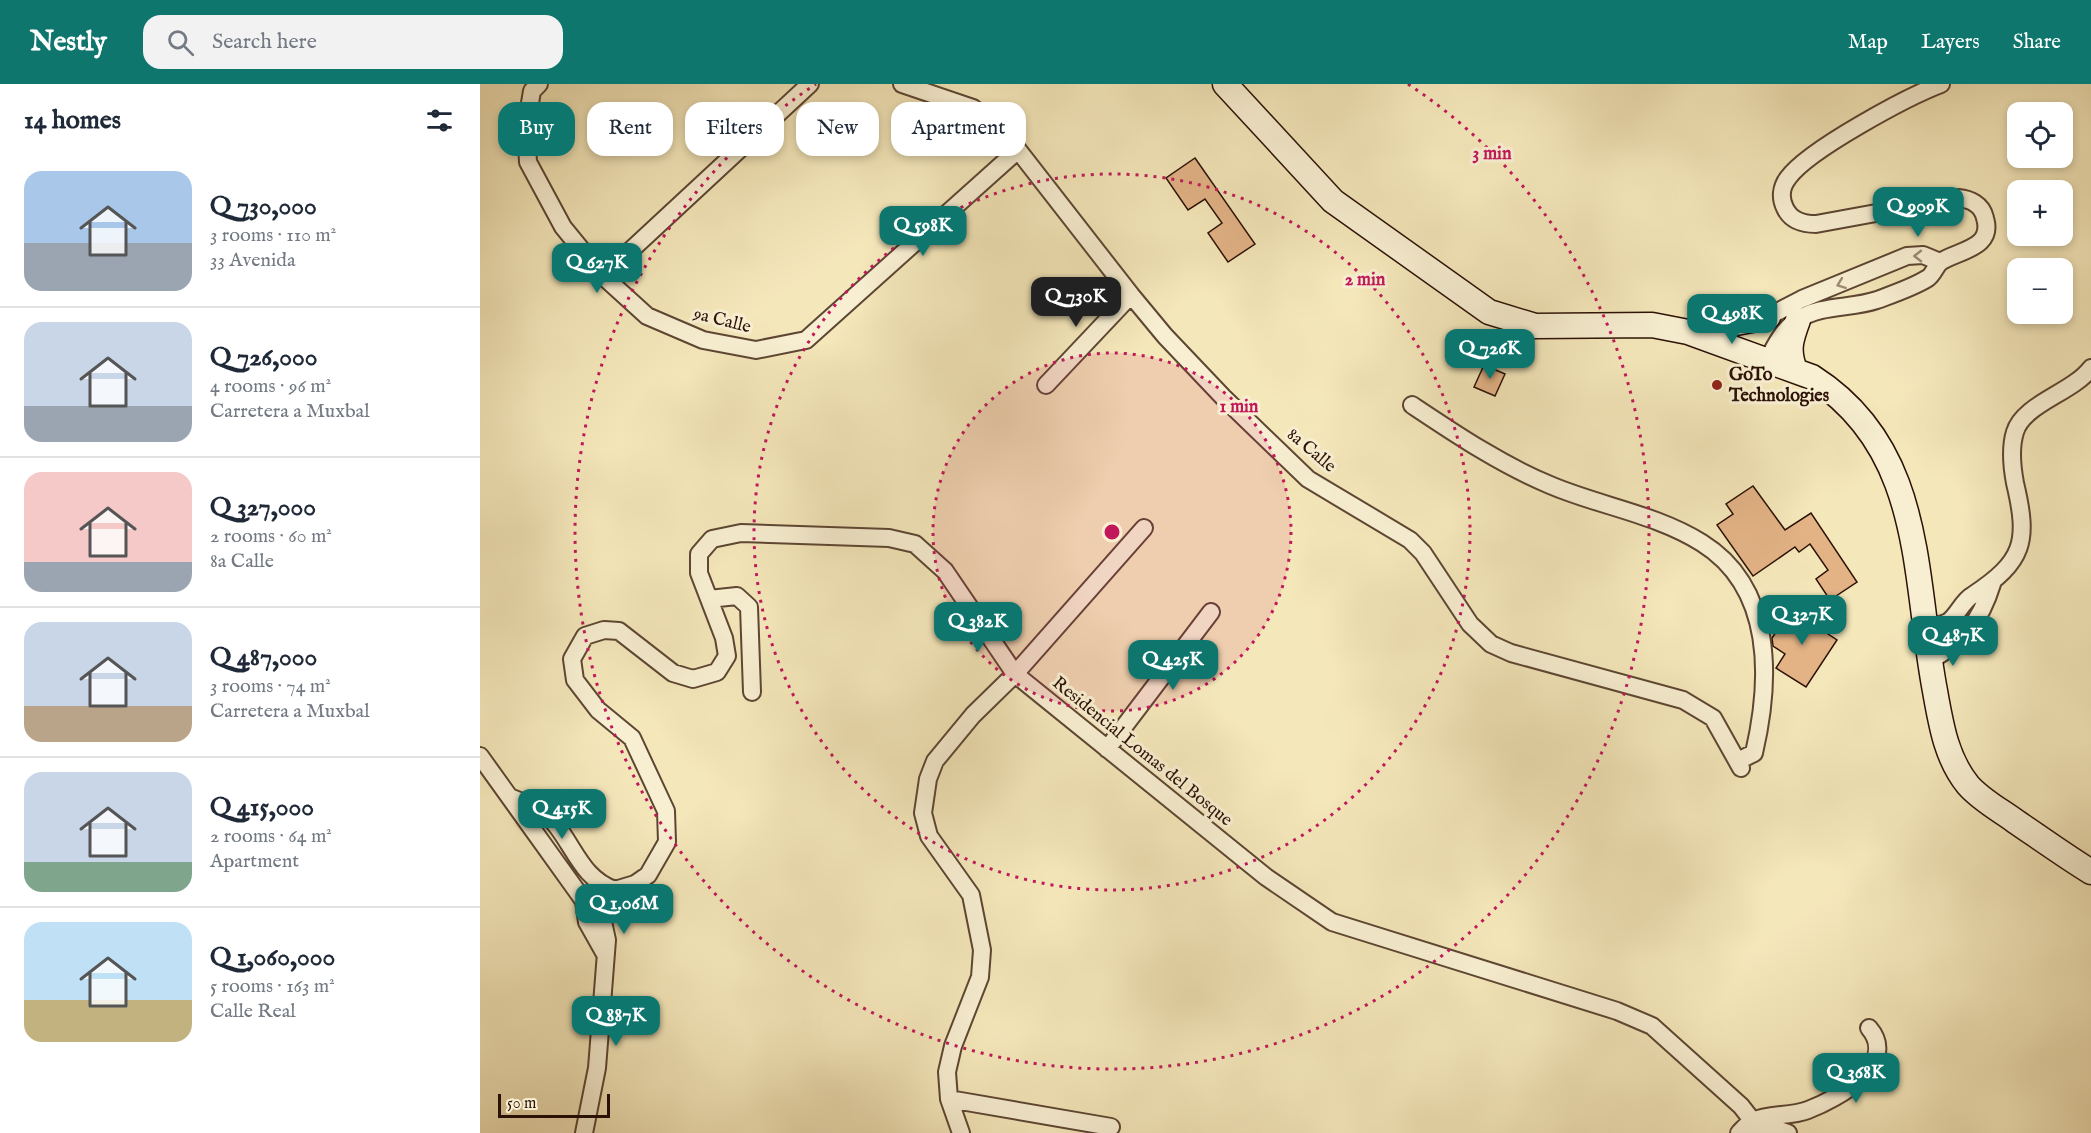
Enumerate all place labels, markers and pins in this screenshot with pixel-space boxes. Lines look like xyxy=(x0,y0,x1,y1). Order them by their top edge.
pin: Q 909K xyxy=(1869,187,1967,238)
pin: Q 598K xyxy=(874,206,972,257)
pin: Q 627K xyxy=(548,243,646,294)
pin: Q 730K xyxy=(1027,277,1125,328)
pin: Q 498K xyxy=(1683,294,1781,345)
pin: Q 726K xyxy=(1441,329,1539,380)
place label: GoTo Technologies xyxy=(1728,364,1830,408)
marker: GoTo Technologies xyxy=(1710,378,1724,392)
centre of rings xyxy=(1102,522,1122,542)
pin: Q 327K xyxy=(1753,595,1851,646)
pin: Q 382K xyxy=(929,602,1027,653)
pin: Q 487K xyxy=(1904,616,2002,667)
pin: Q 425K xyxy=(1124,640,1222,691)
pin: Q 415K xyxy=(513,789,611,840)
pin: Q 1.06M xyxy=(569,884,679,935)
pin: Q 887K xyxy=(567,996,665,1047)
pin: Q 368K xyxy=(1807,1053,1905,1104)

